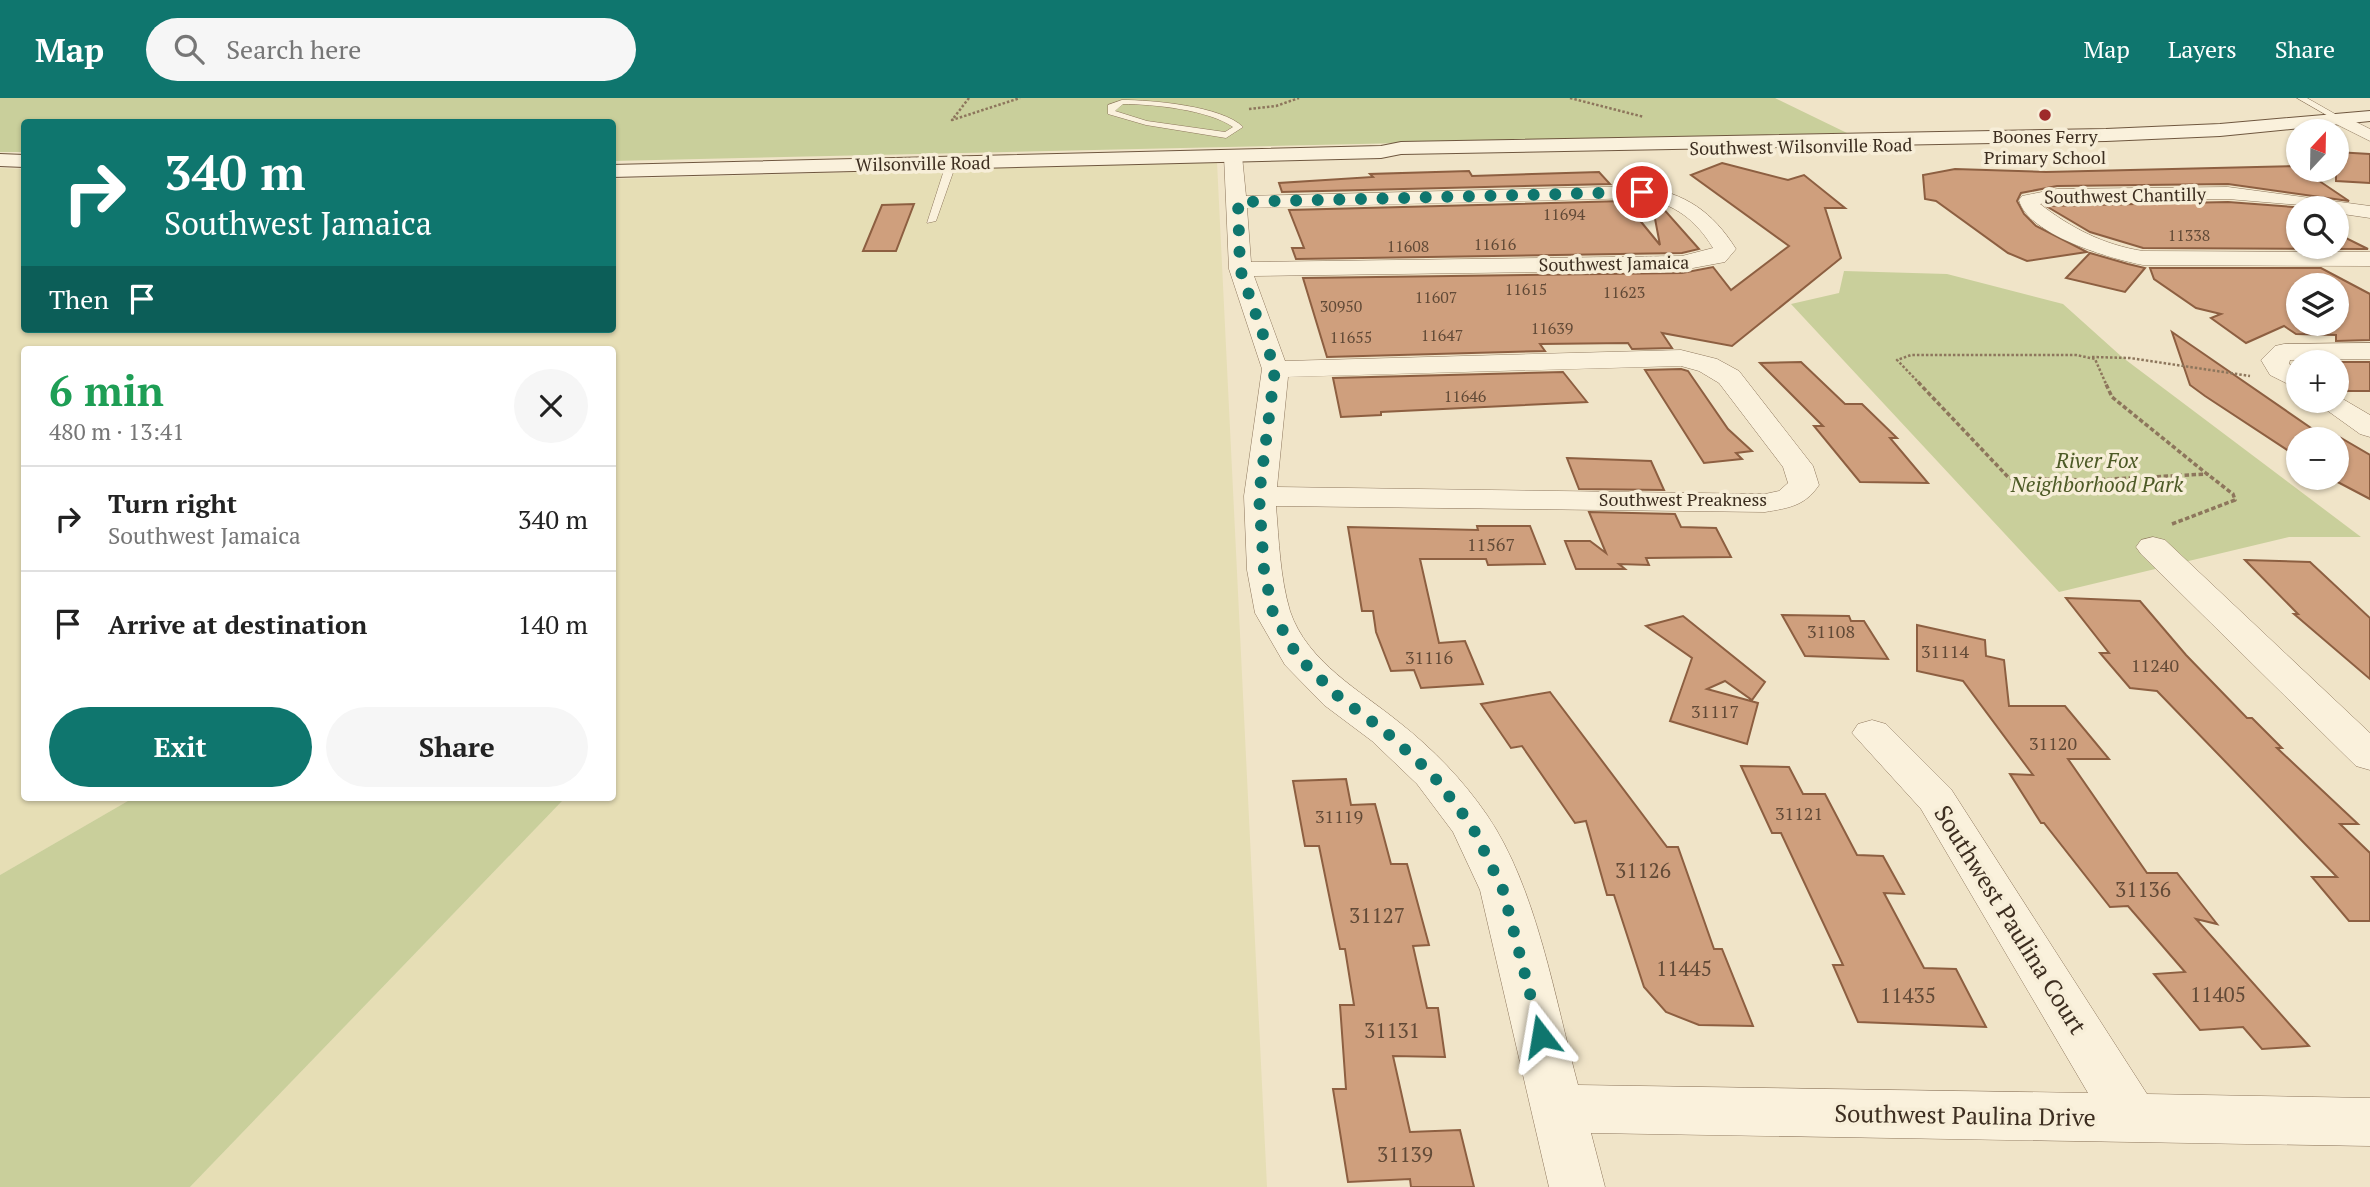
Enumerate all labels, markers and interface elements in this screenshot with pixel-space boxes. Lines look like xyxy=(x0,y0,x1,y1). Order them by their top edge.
search box xyxy=(146,18,636,81)
text: Map xyxy=(35,28,104,71)
icon: search xyxy=(170,30,208,68)
text: Search here xyxy=(226,32,361,66)
text: Map xyxy=(2083,33,2130,65)
text: Layers xyxy=(2168,33,2237,65)
text: Share xyxy=(2275,33,2335,65)
marker: Boones Ferry Primary School xyxy=(2037,107,2053,123)
north arrow xyxy=(2286,119,2348,182)
map controls xyxy=(2286,119,2349,490)
place label: Boones Ferry Primary School xyxy=(1984,124,2106,169)
street label: Southwest Wilsonville Road xyxy=(1689,132,1913,160)
text: 340 m xyxy=(164,139,306,204)
icon: right xyxy=(49,147,140,238)
street label: Wilsonville Road xyxy=(855,150,991,176)
pin xyxy=(1612,162,1672,222)
icon: arrive xyxy=(1623,173,1661,211)
street label: Southwest Chantilly xyxy=(2044,182,2207,208)
button: search xyxy=(2286,196,2349,259)
text: Southwest Jamaica xyxy=(164,202,432,244)
house number: 11694 xyxy=(1543,203,1586,225)
house number: 11338 xyxy=(2168,224,2210,246)
house number: 11616 xyxy=(1474,233,1517,255)
house number: 11608 xyxy=(1387,235,1429,257)
street label: Southwest Jamaica xyxy=(1538,250,1690,276)
button: layers xyxy=(2286,273,2349,336)
house number: 11615 xyxy=(1505,278,1547,300)
icon: arrive xyxy=(123,280,161,318)
house number: 11623 xyxy=(1603,281,1645,303)
text: Then xyxy=(49,282,109,316)
house number: 11607 xyxy=(1415,286,1457,308)
house number: 30950 xyxy=(1320,295,1362,317)
house number: 11639 xyxy=(1531,317,1573,339)
house number: 11647 xyxy=(1421,324,1463,346)
house number: 11655 xyxy=(1330,326,1372,348)
button: + xyxy=(2286,350,2349,413)
text: 6 min xyxy=(49,362,164,418)
button: close xyxy=(514,369,588,443)
house number: 11646 xyxy=(1444,385,1487,407)
text: 480 m · 13:41 xyxy=(49,416,184,447)
button: − xyxy=(2286,427,2349,490)
park label: River Fox Neighborhood Park xyxy=(2010,446,2184,498)
text: Turn right xyxy=(108,486,237,520)
street label: Southwest Preakness xyxy=(1599,487,1767,511)
icon: right xyxy=(49,500,87,538)
text: 340 m xyxy=(518,502,588,536)
text: Southwest Jamaica xyxy=(108,520,301,551)
house number: 11567 xyxy=(1467,532,1515,556)
icon: arrive xyxy=(49,605,87,643)
text: Arrive at destination xyxy=(108,607,367,641)
text: 140 m xyxy=(518,607,588,641)
house number: 31108 xyxy=(1807,619,1855,643)
house number: 31114 xyxy=(1921,639,1969,663)
house number: 31116 xyxy=(1405,645,1453,669)
house number: 11240 xyxy=(2131,653,2179,677)
house number: 31117 xyxy=(1691,699,1739,723)
button: Exit xyxy=(49,707,312,787)
button: Share xyxy=(326,707,588,787)
house number: 31120 xyxy=(2029,731,2077,755)
street label: Southwest Paulina Court xyxy=(1927,799,2094,1040)
house number: 31121 xyxy=(1775,801,1823,825)
house number: 31119 xyxy=(1315,804,1363,828)
house number: 31126 xyxy=(1615,856,1671,884)
house number: 31136 xyxy=(2115,875,2171,903)
house number: 31127 xyxy=(1349,901,1405,929)
house number: 11445 xyxy=(1656,954,1712,982)
house number: 11405 xyxy=(2190,980,2246,1008)
house number: 11435 xyxy=(1880,981,1936,1009)
position arrow xyxy=(1504,999,1578,1073)
house number: 31131 xyxy=(1364,1016,1420,1044)
street label: Southwest Paulina Drive xyxy=(1834,1097,2096,1133)
house number: 31139 xyxy=(1377,1140,1433,1168)

